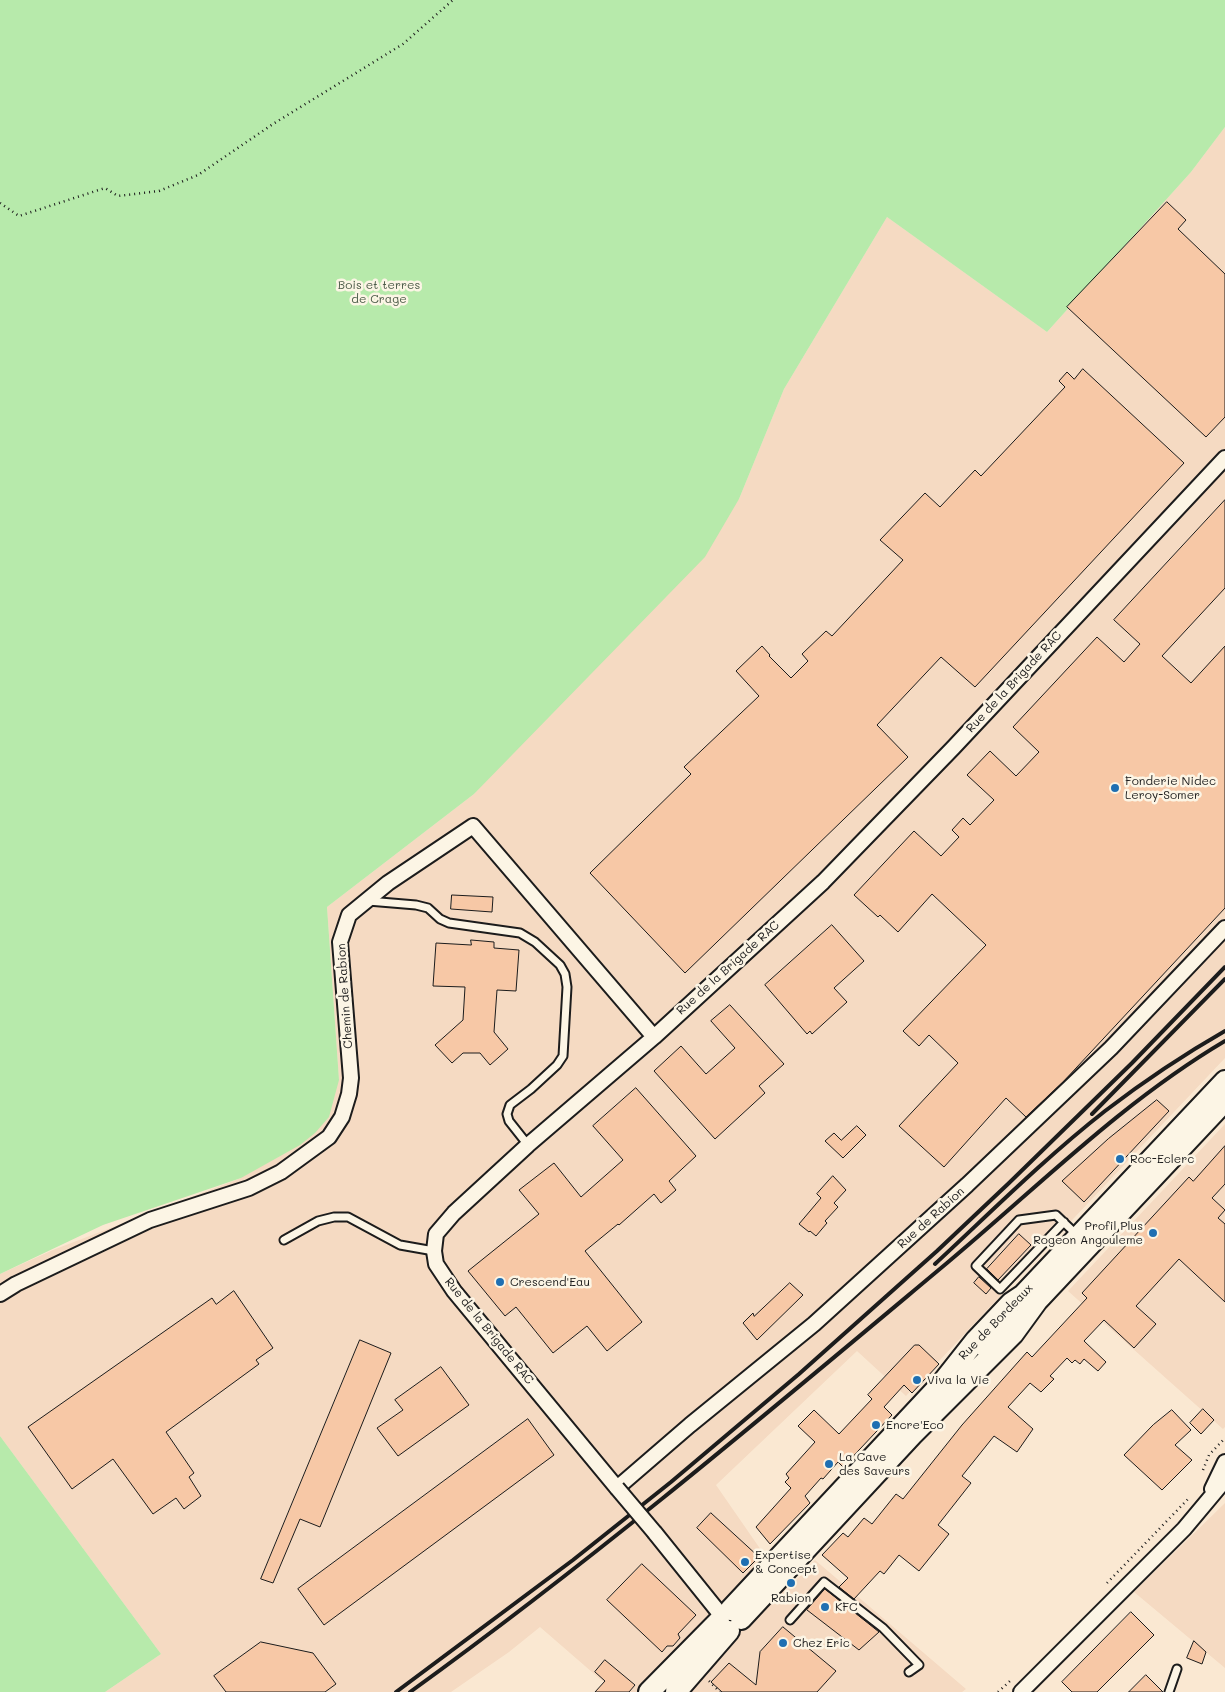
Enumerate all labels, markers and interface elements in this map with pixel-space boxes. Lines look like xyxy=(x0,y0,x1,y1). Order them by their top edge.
park label: Bois et terres de Crage xyxy=(338,278,420,306)
street label: Rue de la Brigade RAC xyxy=(963,628,1065,736)
place label: Fonderie Nidec Leroy-Somer xyxy=(1125,774,1216,802)
marker: Fonderie Nidec Leroy-Somer xyxy=(1109,782,1121,794)
street label: Rue de la Brigade RAC xyxy=(674,918,782,1018)
street label: Chemin de Rabion xyxy=(334,943,356,1049)
place label: Roc-Eclerc xyxy=(1130,1152,1194,1166)
marker: Roc-Eclerc xyxy=(1114,1153,1126,1165)
street label: Rue de Rabion xyxy=(895,1184,967,1252)
place label: Profil Plus Rogeon Angouleme xyxy=(1033,1219,1143,1247)
marker: Profil Plus Rogeon Angouleme xyxy=(1147,1227,1159,1239)
street label: Rue de la Brigade RAC xyxy=(442,1275,536,1387)
place label: Crescend'Eau xyxy=(510,1275,590,1289)
marker: Crescend'Eau xyxy=(494,1276,506,1288)
street label: Rue de Bordeaux xyxy=(956,1281,1036,1363)
place label: Viva la Vie xyxy=(927,1373,989,1387)
marker: Viva la Vie xyxy=(911,1374,923,1386)
place label: Encre'Eco xyxy=(886,1418,944,1432)
marker: Encre'Eco xyxy=(870,1419,882,1431)
place label: La Cave des Saveurs xyxy=(839,1450,910,1478)
marker: La Cave des Saveurs xyxy=(823,1458,835,1470)
place label: Expertise & Concept xyxy=(755,1548,817,1576)
marker: Expertise & Concept xyxy=(739,1556,751,1568)
marker: Rabion xyxy=(785,1577,797,1589)
place label: Rabion xyxy=(771,1591,811,1605)
place label: KFC xyxy=(835,1600,858,1614)
marker: KFC xyxy=(819,1601,831,1613)
place label: Chez Eric xyxy=(793,1636,850,1650)
marker: Chez Eric xyxy=(777,1637,789,1649)

